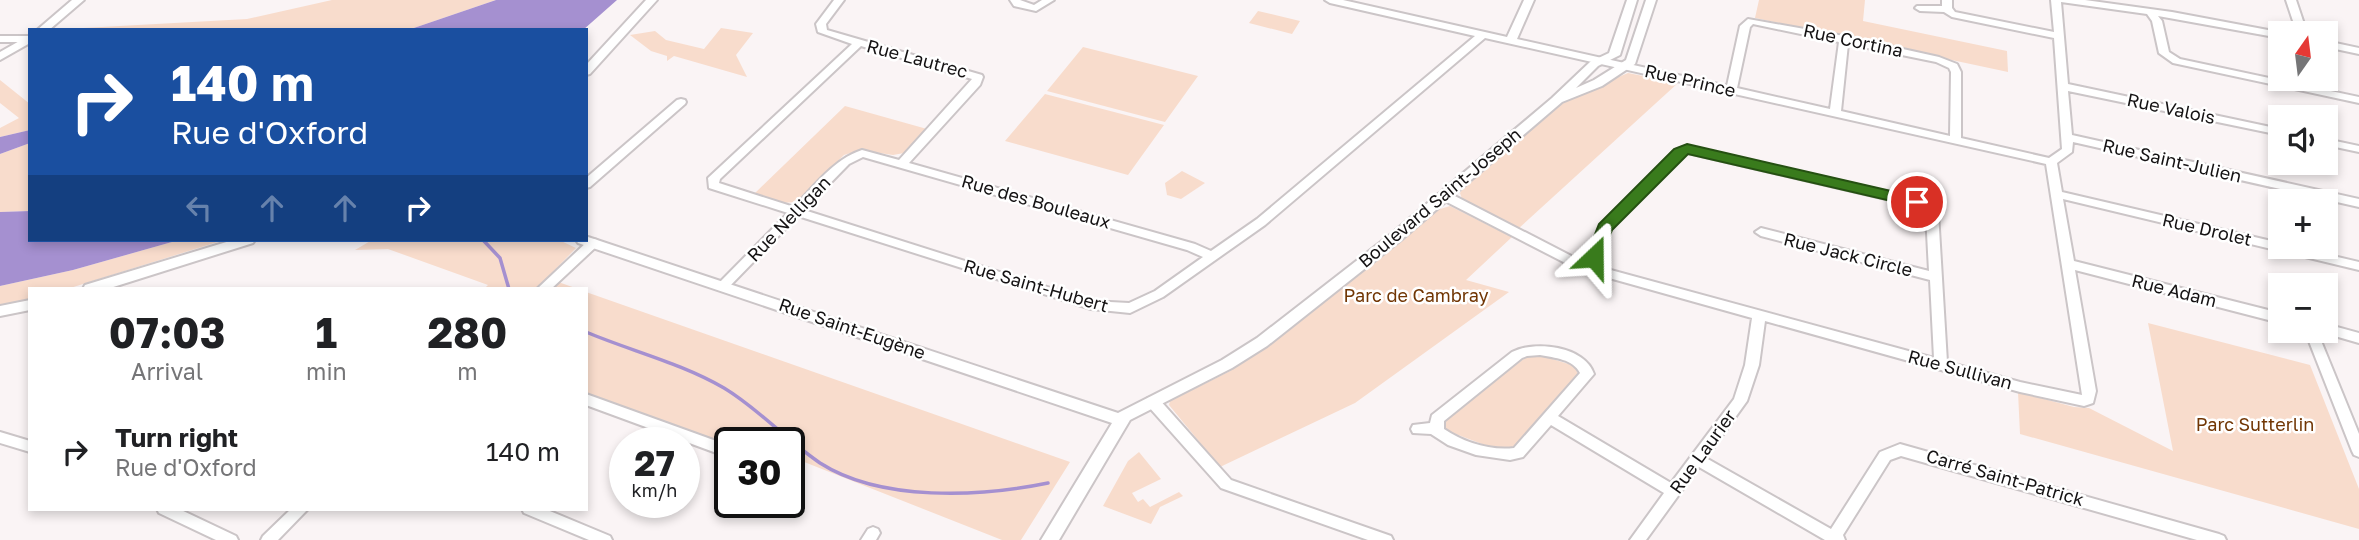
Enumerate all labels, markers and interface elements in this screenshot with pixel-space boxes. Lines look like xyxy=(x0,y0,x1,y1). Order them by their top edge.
street label: Rue Cortina xyxy=(1801,19,1905,61)
north arrow xyxy=(2268,21,2338,91)
map controls xyxy=(2268,21,2338,343)
street label: Rue Lautrec xyxy=(864,34,970,82)
text: 140 m xyxy=(171,53,314,112)
icon: right xyxy=(56,56,147,147)
street label: Rue Prince xyxy=(1643,59,1738,101)
street label: Rue Valois xyxy=(2125,88,2217,128)
button: sound xyxy=(2268,105,2338,175)
text: Rue d'Oxford xyxy=(171,113,368,151)
street label: Boulevard Saint-Joseph xyxy=(1354,123,1525,272)
street label: Rue Saint-Julien xyxy=(2101,133,2244,187)
street label: Rue des Bouleaux xyxy=(959,169,1113,233)
street label: Rue Nelligan xyxy=(742,171,835,266)
pin xyxy=(1887,172,1947,232)
icon: arrive xyxy=(1898,183,1936,221)
icon: left xyxy=(180,189,218,227)
icon: ahead xyxy=(253,189,291,227)
icon: ahead xyxy=(326,189,364,227)
icon: right xyxy=(399,189,437,227)
button: + xyxy=(2268,189,2338,259)
street label: Rue Drolet xyxy=(2160,208,2254,250)
position arrow xyxy=(1557,220,1631,294)
street label: Rue Jack Circle xyxy=(1781,227,1915,281)
street label: Rue Saint-Hubert xyxy=(961,254,1111,316)
street label: Rue Adam xyxy=(2129,269,2219,311)
button: − xyxy=(2268,273,2338,343)
park label: Parc de Cambray xyxy=(1343,284,1489,306)
street label: Rue Saint-Eugène xyxy=(776,293,929,363)
text: 07:03 xyxy=(109,307,225,357)
text: 1 xyxy=(316,307,337,357)
text: 280 xyxy=(427,307,507,357)
street label: Rue Sullivan xyxy=(1906,345,2015,394)
text: Arrival xyxy=(131,357,203,385)
text: min xyxy=(306,357,347,385)
text: m xyxy=(457,357,478,385)
street label: Rue Laurier xyxy=(1664,405,1740,498)
park label: Parc Sutterlin xyxy=(2196,413,2314,435)
text: Turn right xyxy=(115,422,238,453)
speed limit sign: 30 xyxy=(714,427,805,518)
icon: right xyxy=(56,433,94,471)
text: 140 m xyxy=(486,436,560,467)
text: 27 xyxy=(634,442,675,484)
street label: Carré Saint-Patrick xyxy=(1924,444,2087,510)
text: Rue d'Oxford xyxy=(115,453,257,481)
text: km/h xyxy=(632,479,677,501)

